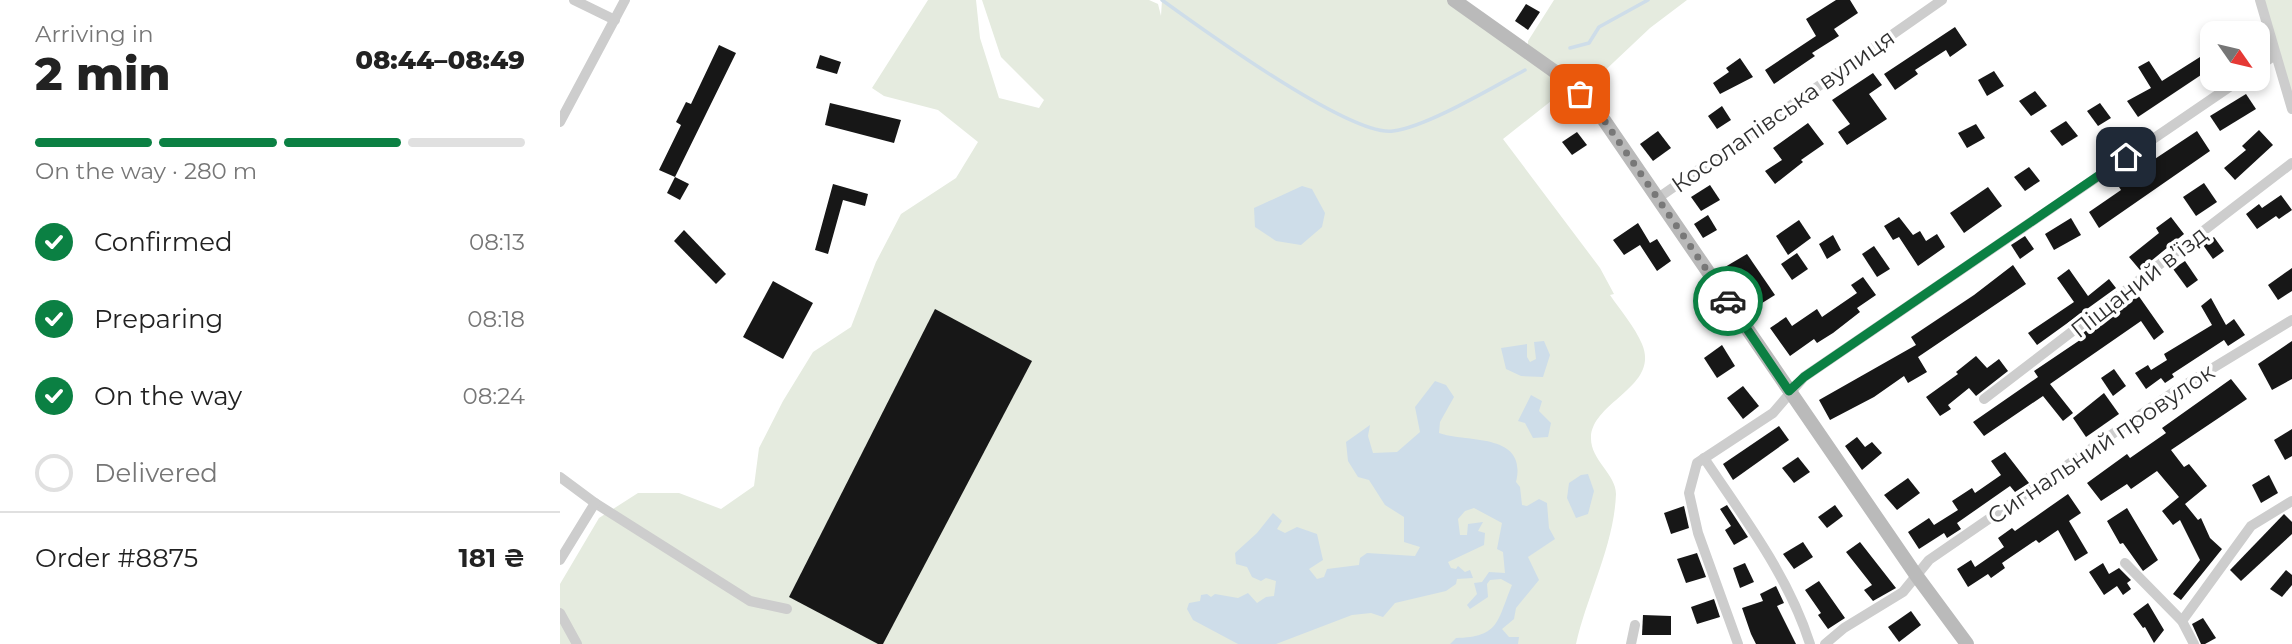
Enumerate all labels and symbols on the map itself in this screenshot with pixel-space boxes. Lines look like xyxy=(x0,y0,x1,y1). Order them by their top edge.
north arrow xyxy=(2200,21,2270,91)
street label: Косолапівська вулиця xyxy=(1666,23,1900,199)
pin xyxy=(1550,64,1610,124)
pin xyxy=(2096,127,2156,187)
street label: Піщаний в’їзд xyxy=(2065,220,2213,344)
courier xyxy=(1693,266,1763,336)
street label: Сигнальний провулок xyxy=(1982,357,2220,530)

